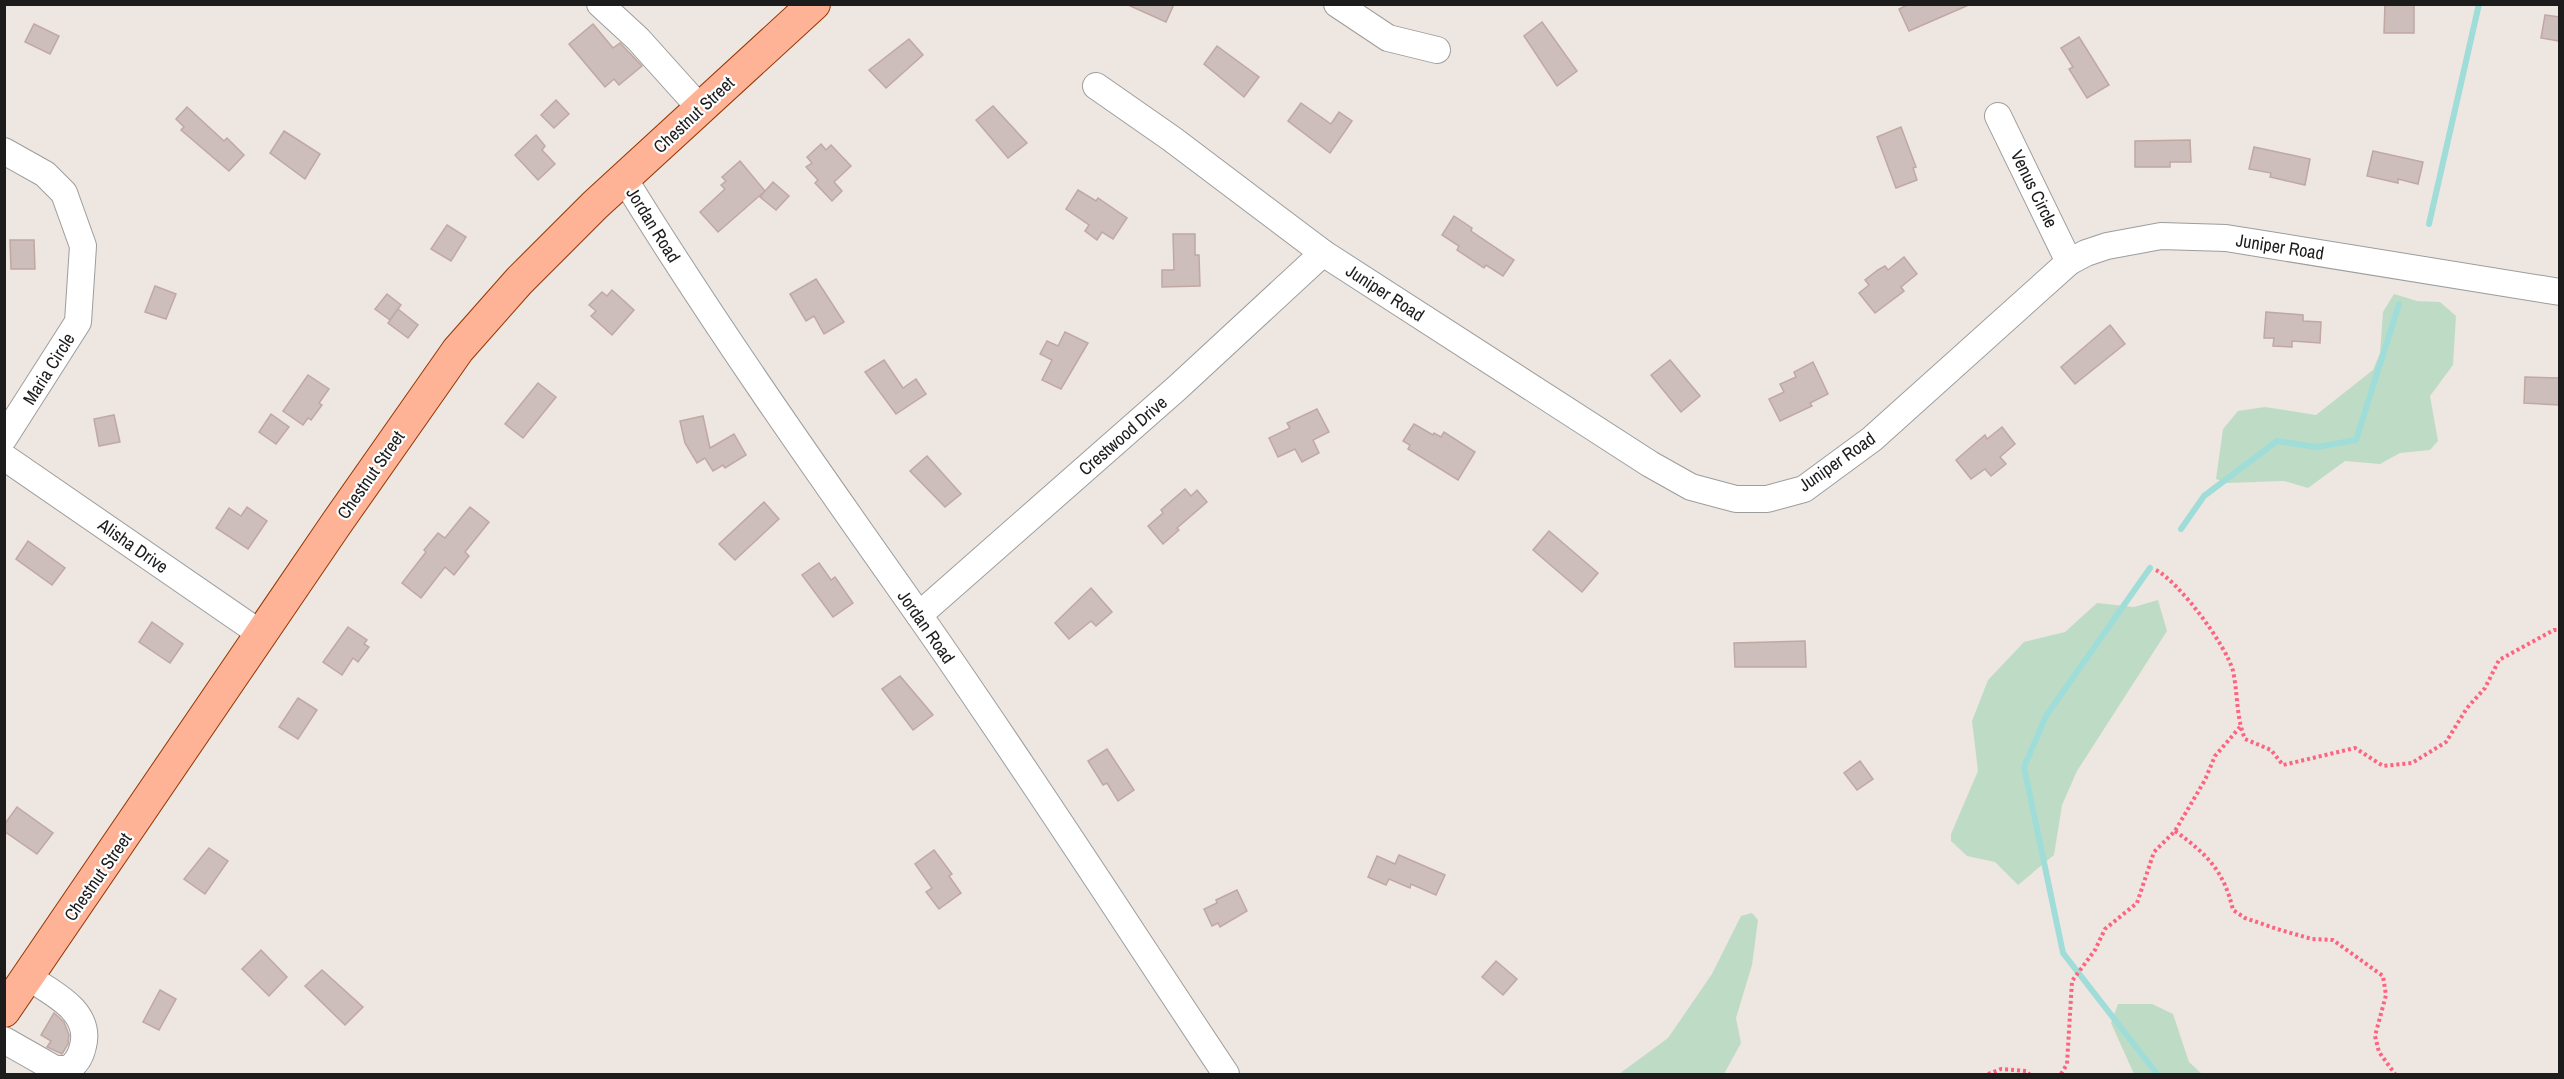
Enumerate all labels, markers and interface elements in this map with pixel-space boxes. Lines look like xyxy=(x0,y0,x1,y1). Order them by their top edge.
street label: Chestnut Street xyxy=(648,71,740,159)
street label: Venus Circle xyxy=(2005,146,2064,232)
street label: Jordan Road xyxy=(620,182,686,267)
street label: Juniper Road xyxy=(2234,227,2326,266)
street label: Juniper Road xyxy=(1341,258,1429,327)
street label: Maria Circle xyxy=(17,328,80,409)
street label: Crestwood Drive xyxy=(1073,390,1172,481)
street label: Chestnut Street xyxy=(331,426,410,524)
street label: Juniper Road xyxy=(1793,426,1880,497)
street label: Alisha Drive xyxy=(92,512,173,579)
street label: Jordan Road xyxy=(892,585,961,668)
street label: Chestnut Street xyxy=(58,828,137,926)

